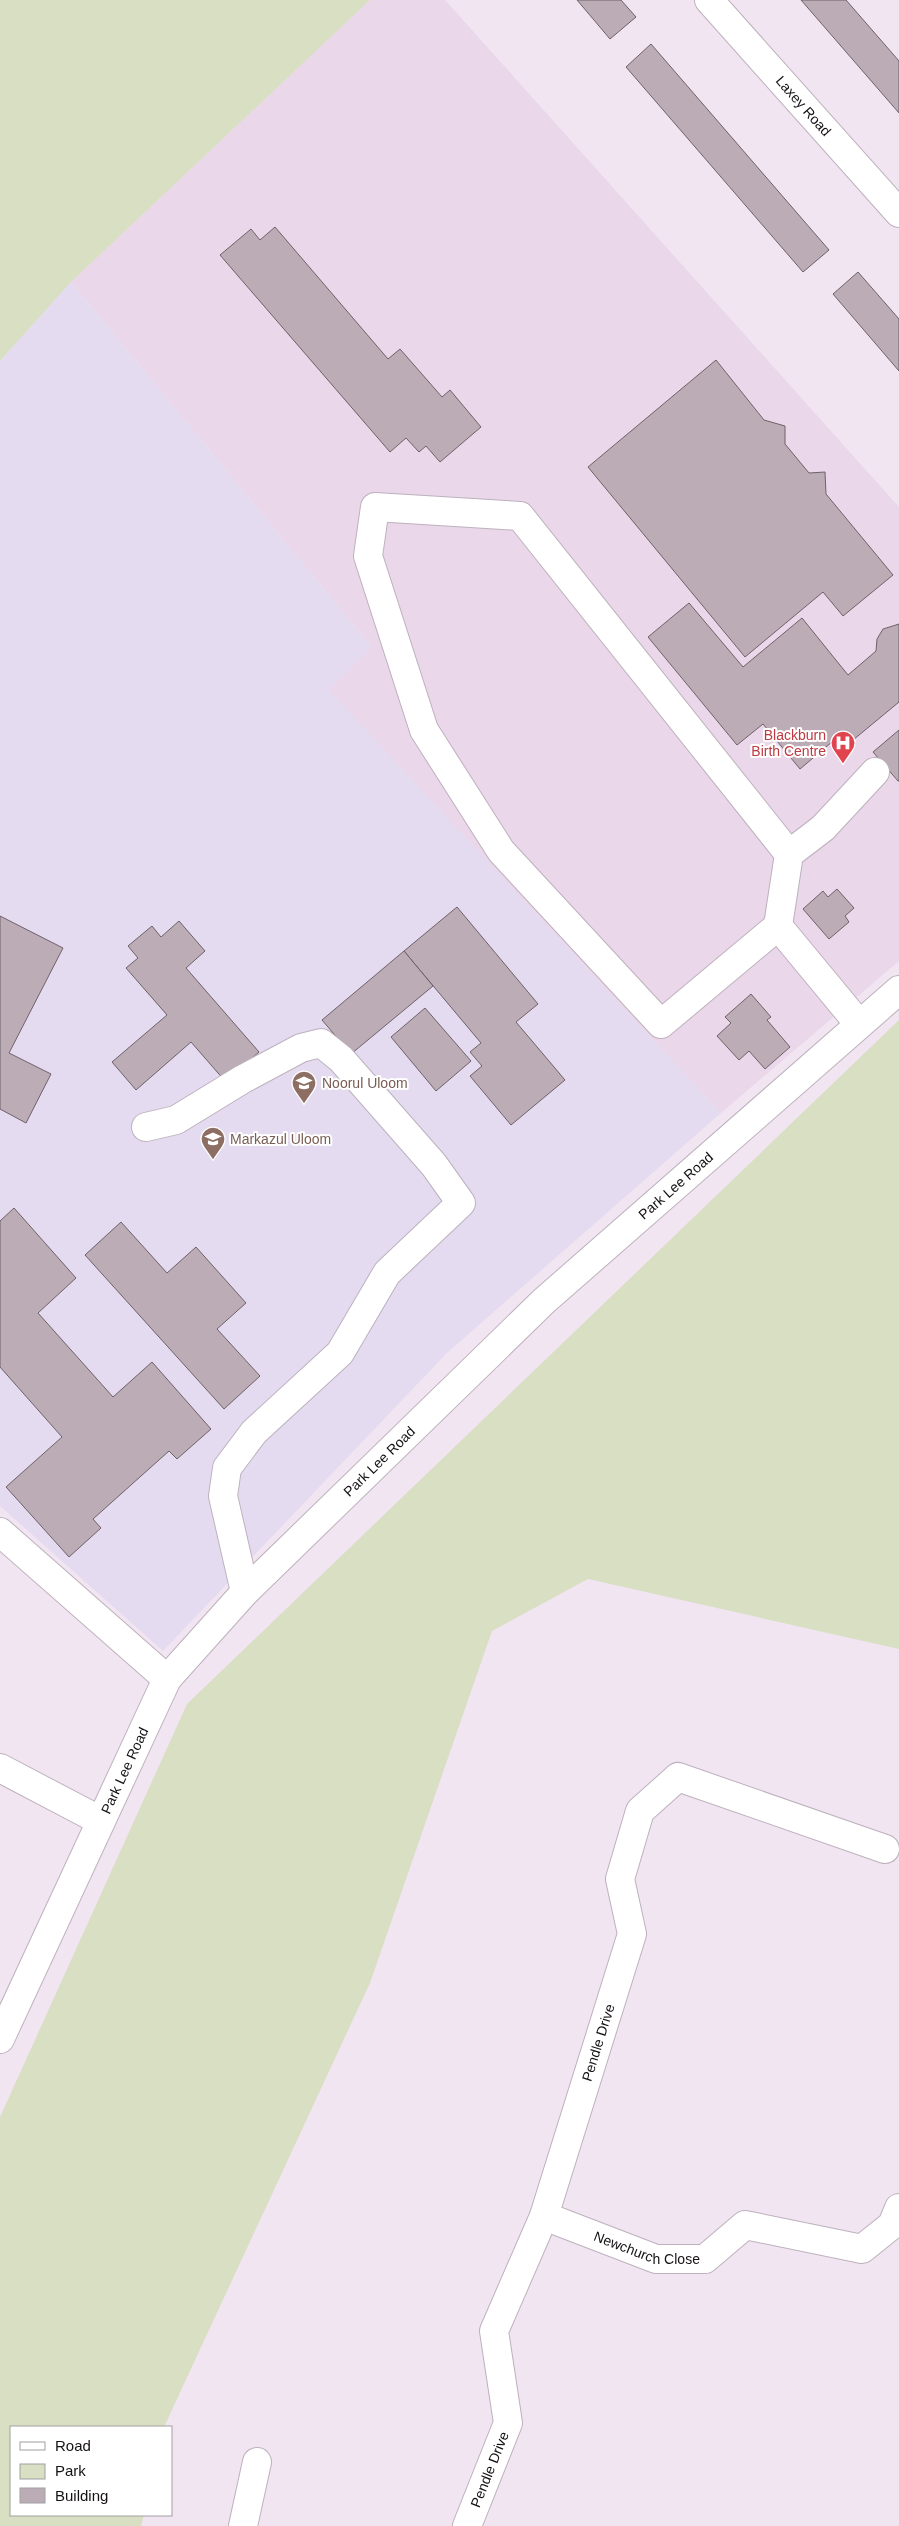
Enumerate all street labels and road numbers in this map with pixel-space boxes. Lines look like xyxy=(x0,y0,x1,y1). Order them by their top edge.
street label: Laxey Road xyxy=(773,73,834,139)
street label: Park Lee Road xyxy=(635,1149,716,1222)
street label: Park Lee Road xyxy=(340,1423,418,1500)
street label: Park Lee Road xyxy=(98,1725,151,1816)
street label: Pendle Drive xyxy=(579,2002,618,2083)
street label: Newchurch Close xyxy=(592,2228,700,2267)
street label: Pendle Drive xyxy=(467,2429,512,2510)

